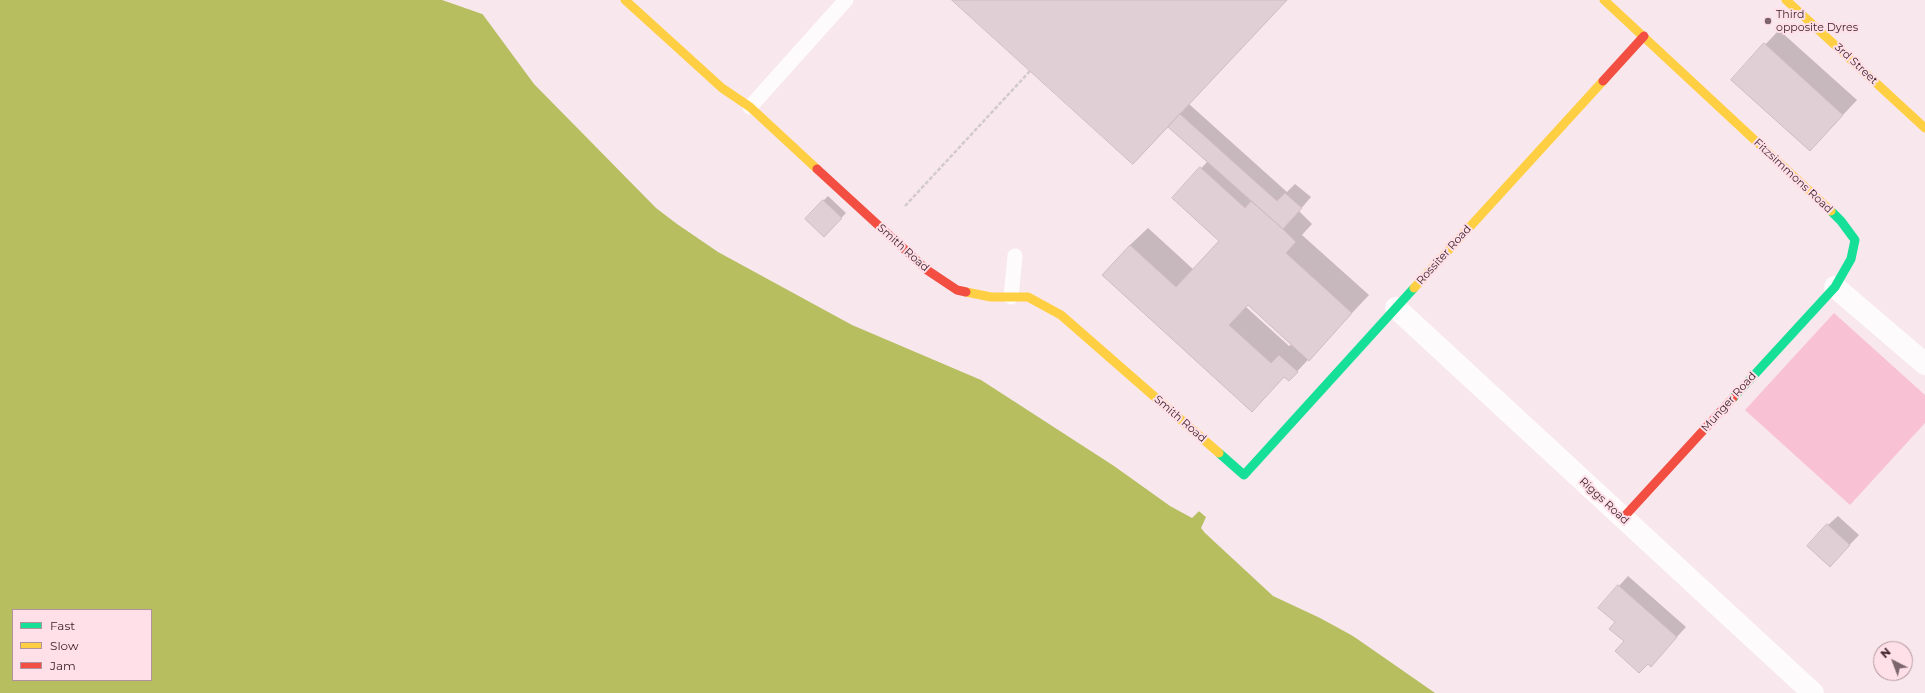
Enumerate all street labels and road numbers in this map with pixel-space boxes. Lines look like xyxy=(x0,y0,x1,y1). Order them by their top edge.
street label: 3rd Street xyxy=(1832,41,1880,87)
street label: Fitzsimmons Road xyxy=(1751,136,1835,216)
street label: Smith Road xyxy=(874,221,932,275)
street label: Rossiter Road xyxy=(1414,223,1474,287)
street label: Munger Road xyxy=(1699,370,1759,434)
street label: Smith Road xyxy=(1151,393,1209,445)
street label: Riggs Road xyxy=(1576,475,1632,527)

